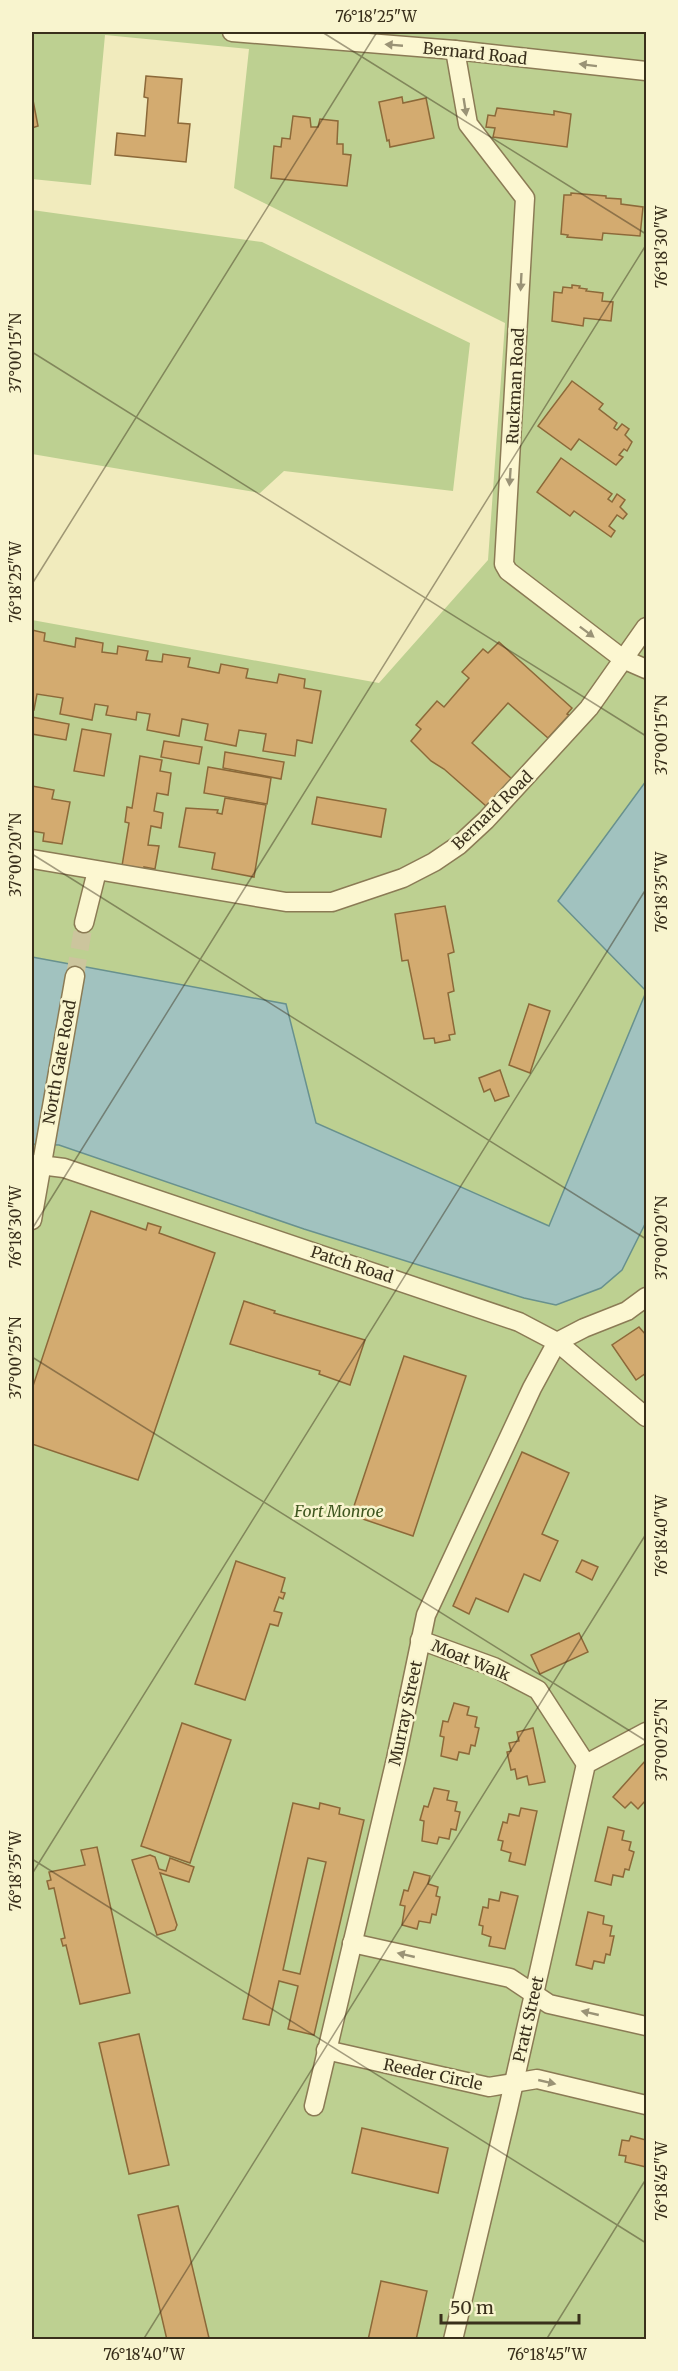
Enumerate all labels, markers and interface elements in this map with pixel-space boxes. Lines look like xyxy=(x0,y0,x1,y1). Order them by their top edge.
text: 76°18'25"W xyxy=(335,7,418,26)
street label: Bernard Road xyxy=(422,38,529,68)
one-way arrow xyxy=(385,40,404,49)
one-way arrow xyxy=(579,60,598,70)
one-way arrow xyxy=(461,98,470,117)
text: 76°18'30"W xyxy=(652,205,671,288)
one-way arrow xyxy=(516,273,525,292)
text: 37°00'15"N xyxy=(6,312,25,393)
street label: Ruckman Road xyxy=(502,327,528,445)
one-way arrow xyxy=(505,467,515,486)
text: 76°18'25"W xyxy=(6,540,25,623)
one-way arrow xyxy=(578,626,594,638)
text: 37°00'15"N xyxy=(652,694,671,775)
street label: Bernard Road xyxy=(447,766,537,854)
text: 37°00'20"N xyxy=(6,813,25,897)
text: 76°18'35"W xyxy=(652,851,671,932)
street label: North Gate Road xyxy=(38,998,80,1126)
text: 76°18'30"W xyxy=(6,1185,25,1268)
text: 37°00'20"N xyxy=(652,1196,671,1280)
street label: Patch Road xyxy=(308,1241,396,1287)
text: 37°00'25"N xyxy=(6,1316,25,1399)
text: 76°18'40"W xyxy=(652,1494,671,1577)
park label: Fort Monroe xyxy=(293,1501,384,1521)
street label: Moat Walk xyxy=(429,1635,514,1685)
street label: Murray Street xyxy=(384,1658,426,1767)
text: 37°00'25"N xyxy=(652,1698,671,1781)
text: 76°18'35"W xyxy=(6,1830,25,1911)
one-way arrow xyxy=(396,1950,415,1959)
street label: Pratt Street xyxy=(508,1973,548,2064)
one-way arrow xyxy=(580,2008,599,2018)
street label: Reeder Circle xyxy=(382,2054,484,2094)
one-way arrow xyxy=(538,2077,557,2087)
text: 76°18'45"W xyxy=(652,2140,671,2221)
scale bar xyxy=(441,2287,579,2325)
text: 50 m xyxy=(450,2296,494,2319)
text: 76°18'40"W xyxy=(103,2345,186,2364)
text: 76°18'45"W xyxy=(507,2345,588,2364)

